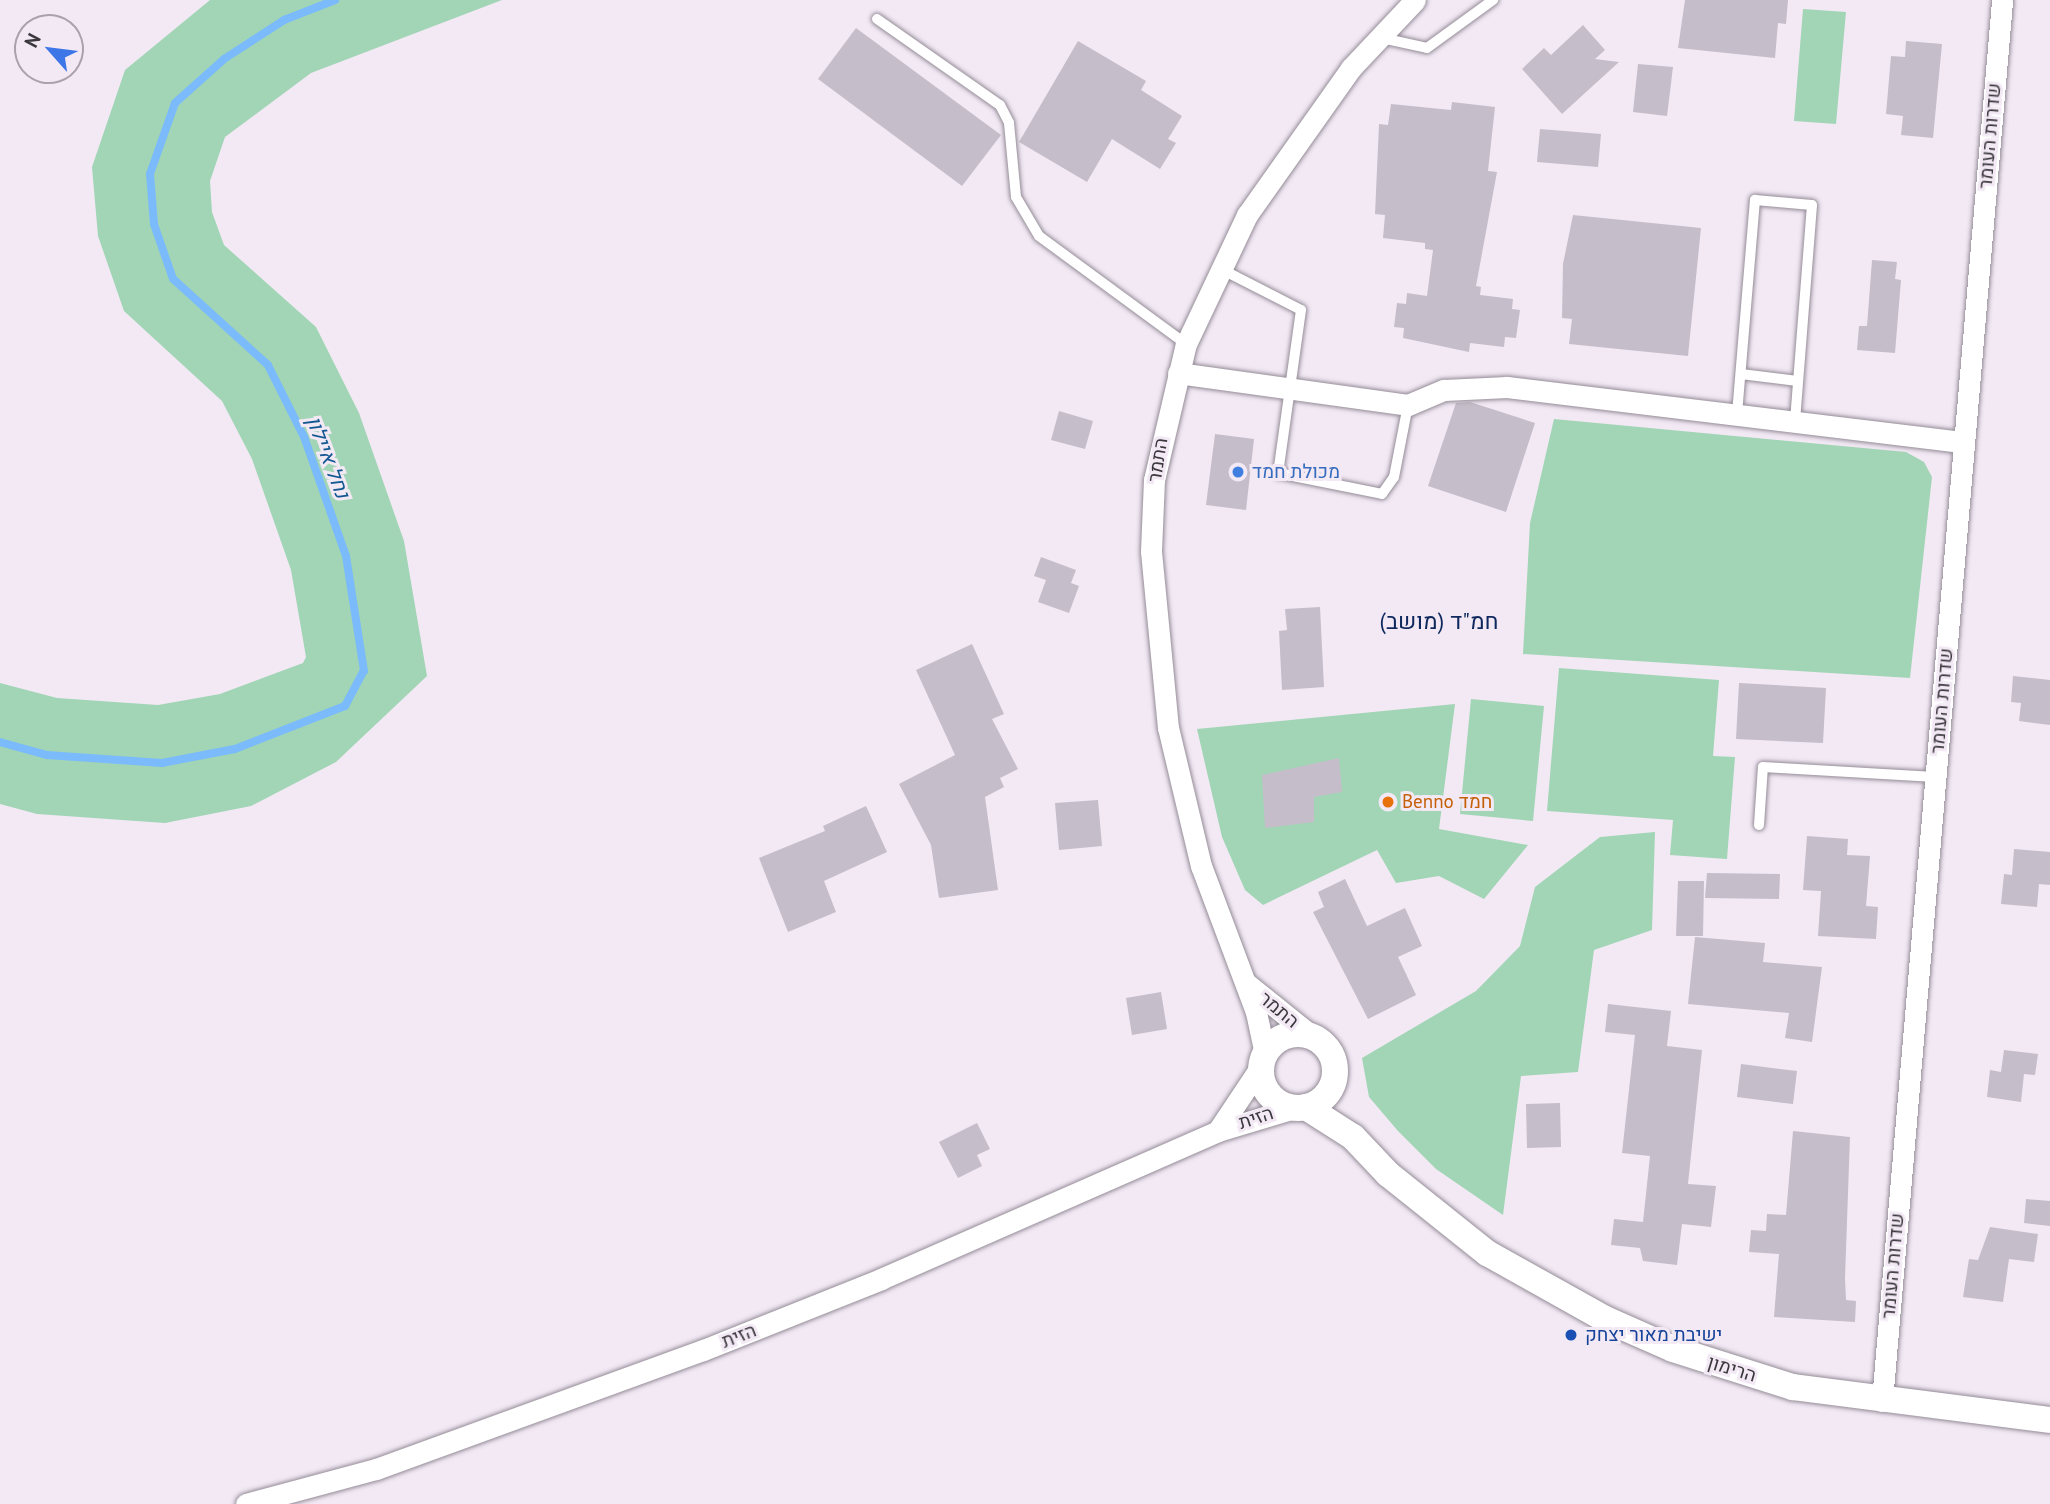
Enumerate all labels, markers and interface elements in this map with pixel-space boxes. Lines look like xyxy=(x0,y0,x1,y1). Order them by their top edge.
north arrow xyxy=(14,14,84,84)
text: N xyxy=(19,29,46,51)
street label: שדרות העומר xyxy=(1974,82,2006,190)
water label: נחל איילון xyxy=(301,412,355,502)
street label: התמר xyxy=(1143,436,1173,484)
place label: מכולת חמד xyxy=(1252,461,1340,483)
marker: מכולת חמד xyxy=(1230,464,1246,480)
district label: חמ"ד (מושב) xyxy=(1379,607,1499,635)
street label: שדרות העומר xyxy=(1926,647,1958,755)
place label: Benno חמד xyxy=(1402,791,1492,813)
marker: Benno חמד xyxy=(1380,794,1396,810)
street label: התמר xyxy=(1255,987,1303,1033)
street label: הזית xyxy=(1236,1102,1276,1134)
street label: שדרות העומר xyxy=(1877,1212,1909,1320)
street label: הזית xyxy=(718,1319,760,1353)
place label: ישיבת מאור יצחק xyxy=(1585,1324,1722,1346)
marker: ישיבת מאור יצחק xyxy=(1563,1327,1579,1343)
street label: הרימון xyxy=(1705,1351,1759,1387)

